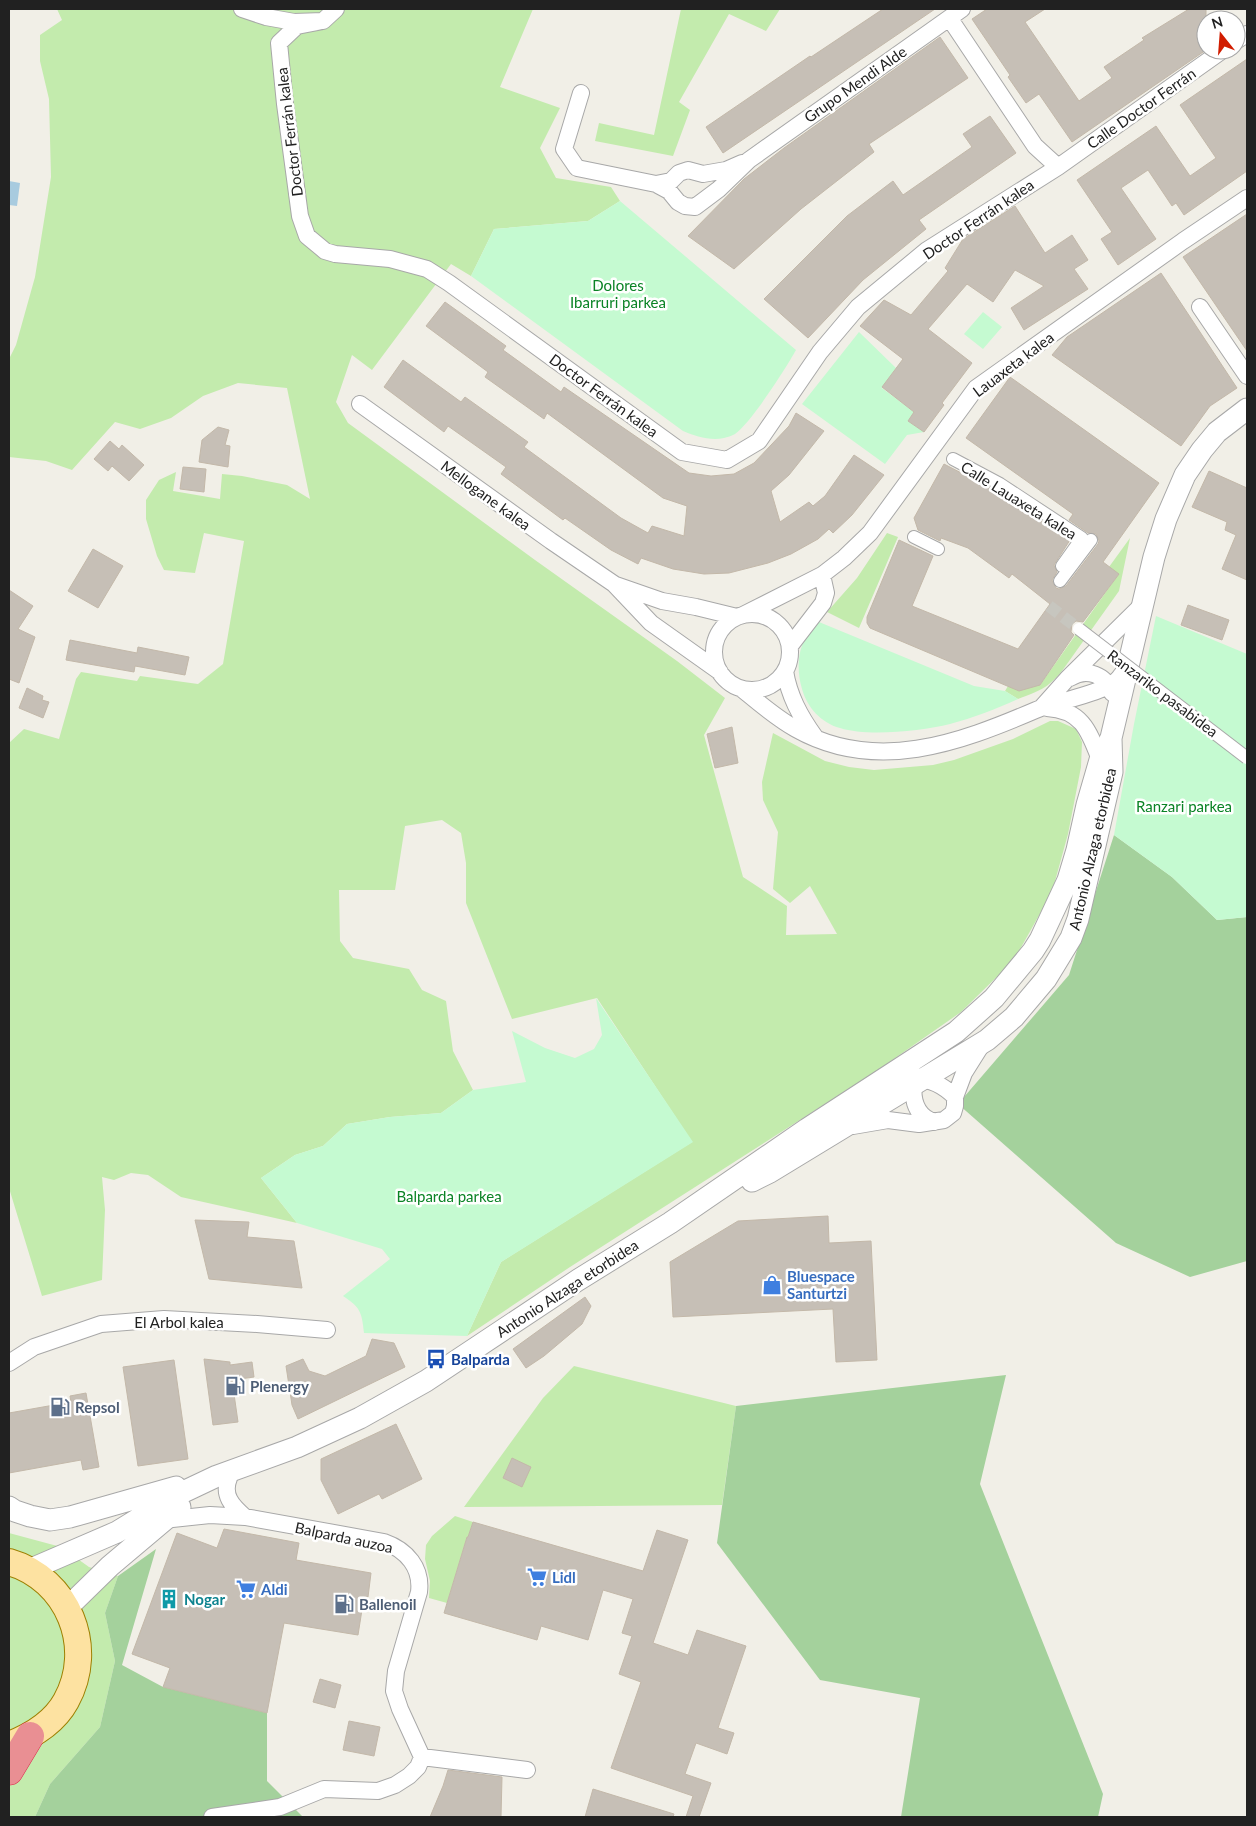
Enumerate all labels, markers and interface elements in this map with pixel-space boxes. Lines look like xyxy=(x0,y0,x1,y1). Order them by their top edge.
north arrow xyxy=(1196,10,1246,60)
text: N xyxy=(1209,12,1225,32)
street label: Grupo Mendi Alde xyxy=(800,42,910,126)
street label: Calle Doctor Ferrán xyxy=(1083,64,1199,152)
street label: Doctor Ferrán kalea xyxy=(272,66,306,198)
street label: Doctor Ferrán kalea xyxy=(919,175,1037,263)
park label: Dolores Ibarruri parkea xyxy=(570,276,666,311)
street label: Lauaxeta kalea xyxy=(969,328,1057,400)
street label: Doctor Ferrán kalea xyxy=(546,350,662,440)
street label: Mellogane kalea xyxy=(438,456,534,534)
street label: Calle Lauaxeta kalea xyxy=(958,457,1080,543)
street label: Ranzariko pasabidea xyxy=(1104,646,1222,740)
street label: Antonio Alzaga etorbidea xyxy=(1065,766,1119,932)
park label: Ranzari parkea xyxy=(1136,797,1232,815)
park label: Balparda parkea xyxy=(396,1187,502,1205)
street label: Antonio Alzaga etorbidea xyxy=(492,1235,642,1341)
place label: Bluespace Santurtzi xyxy=(787,1267,855,1302)
shop icon: Bluespace Santurtzi xyxy=(761,1274,783,1296)
street label: El Arbol kalea xyxy=(134,1313,224,1331)
bus stop icon: Balparda xyxy=(425,1348,447,1370)
place label: Balparda xyxy=(451,1350,510,1368)
fuel station icon: Plenergy xyxy=(224,1375,246,1397)
place label: Plenergy xyxy=(250,1377,309,1395)
fuel station icon: Repsol xyxy=(49,1396,71,1418)
place label: Repsol xyxy=(75,1398,120,1416)
street label: Balparda auzoa xyxy=(293,1518,395,1556)
supermarket icon: Lidl xyxy=(526,1566,548,1588)
place label: Lidl xyxy=(552,1568,576,1586)
supermarket icon: Aldi xyxy=(235,1578,257,1600)
place label: Aldi xyxy=(260,1580,288,1598)
building icon: Nogar xyxy=(158,1588,180,1610)
place label: Nogar xyxy=(184,1590,225,1608)
fuel station icon: Ballenoil xyxy=(333,1593,355,1615)
place label: Ballenoil xyxy=(359,1595,416,1613)

